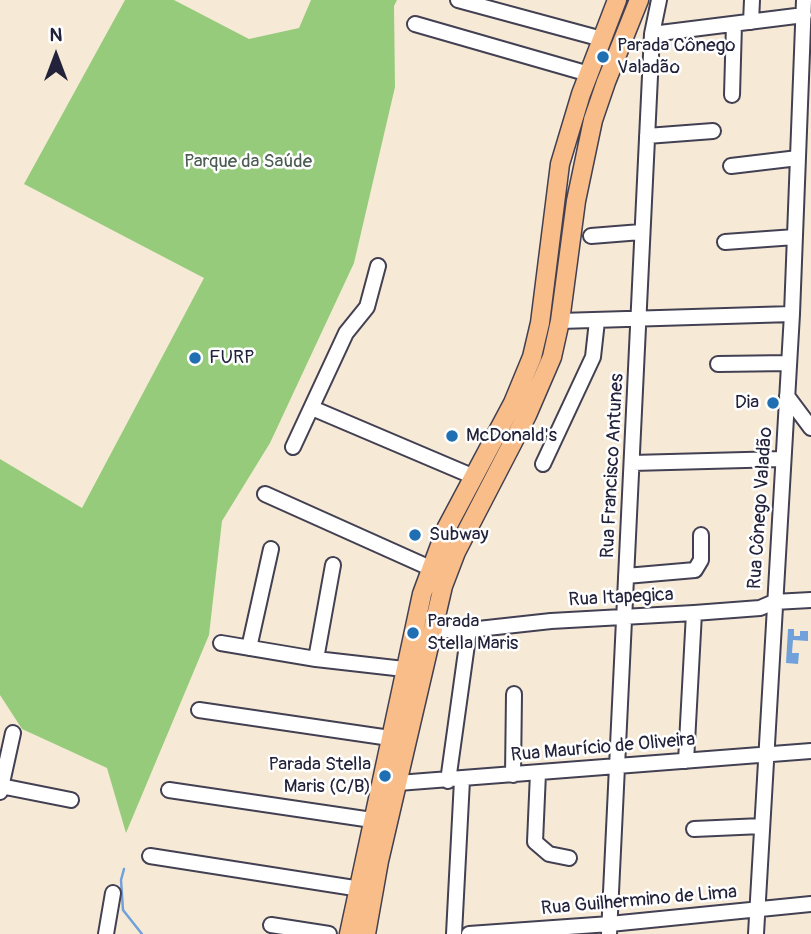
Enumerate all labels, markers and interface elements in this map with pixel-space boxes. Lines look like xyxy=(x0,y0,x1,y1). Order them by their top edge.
north arrow xyxy=(21,21,91,91)
text: N xyxy=(50,23,62,47)
place label: Parada Cônego Valadão xyxy=(617,35,735,79)
marker: Parada Cônego Valadão xyxy=(595,49,611,65)
park label: Parque da Saúde xyxy=(184,151,312,173)
place label: FURP xyxy=(209,347,255,369)
marker: FURP xyxy=(187,350,203,366)
street label: Rua Francisco Antunes xyxy=(597,373,629,559)
place label: Dia xyxy=(735,392,759,414)
marker: Dia xyxy=(765,395,781,411)
place label: McDonald's xyxy=(466,425,557,447)
street label: Rua Cônego Valadão xyxy=(744,426,778,590)
marker: McDonald's xyxy=(444,428,460,444)
place label: Subway xyxy=(429,524,489,546)
marker: Subway xyxy=(407,527,423,543)
street label: Rua Itapegica xyxy=(568,584,674,612)
place label: Parada Stella Maris xyxy=(427,611,518,655)
marker: Parada Stella Maris xyxy=(405,625,421,641)
street label: Rua Maurício de Oliveira xyxy=(510,729,696,767)
place label: Parada Stella Maris (C/B) xyxy=(269,754,371,798)
marker: Parada Stella Maris (C/B) xyxy=(377,768,393,784)
street label: Rua Guilhermino de Lima xyxy=(540,881,738,921)

